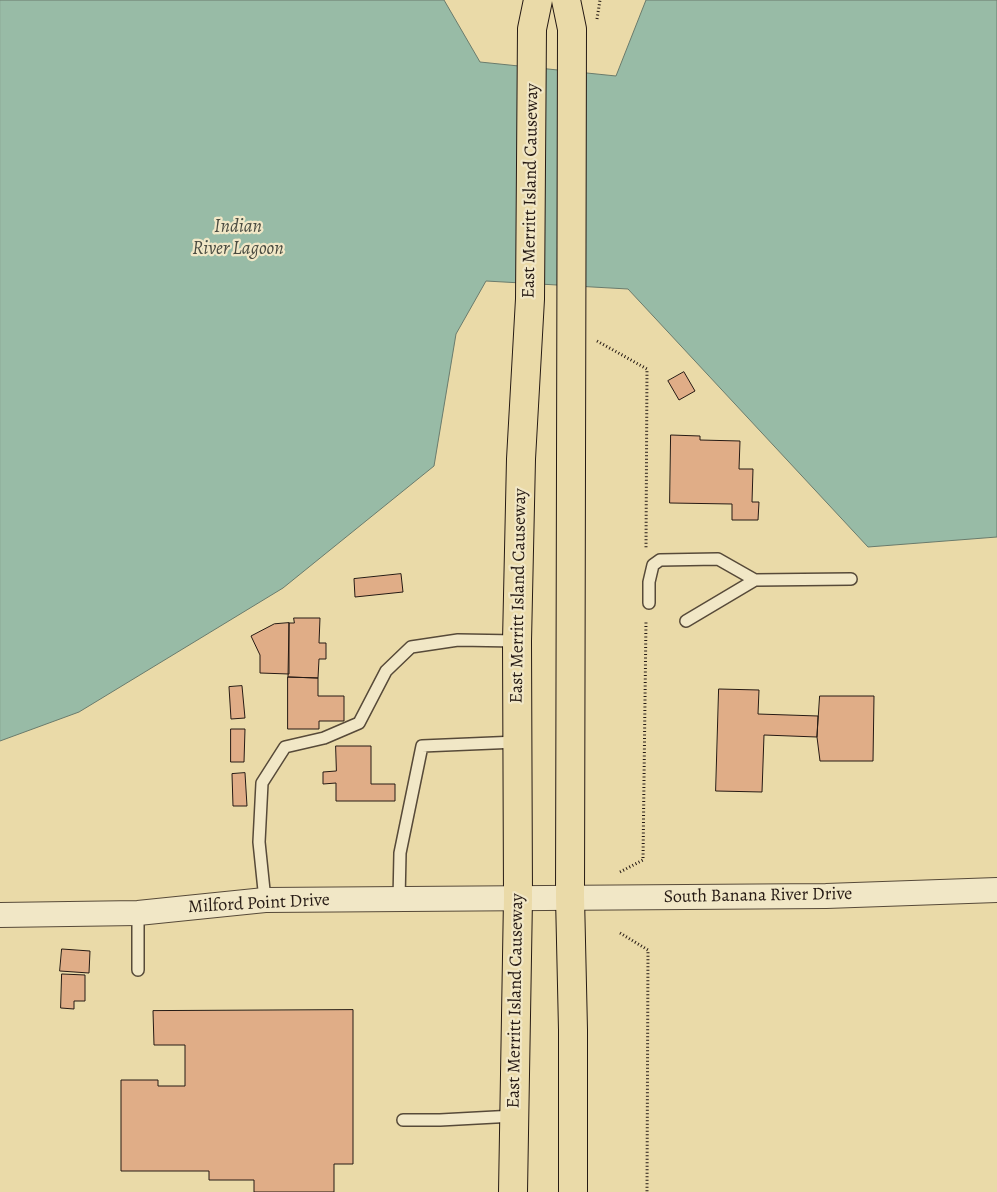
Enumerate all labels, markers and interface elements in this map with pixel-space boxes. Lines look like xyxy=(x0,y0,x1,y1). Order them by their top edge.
street label: East Merritt Island Causeway xyxy=(518,83,544,299)
water label: Indian River Lagoon xyxy=(192,216,284,260)
street label: East Merritt Island Causeway xyxy=(506,488,532,704)
street label: South Banana River Drive xyxy=(663,884,853,908)
street label: Milford Point Drive xyxy=(188,889,330,919)
street label: East Merritt Island Causeway xyxy=(503,893,529,1109)

